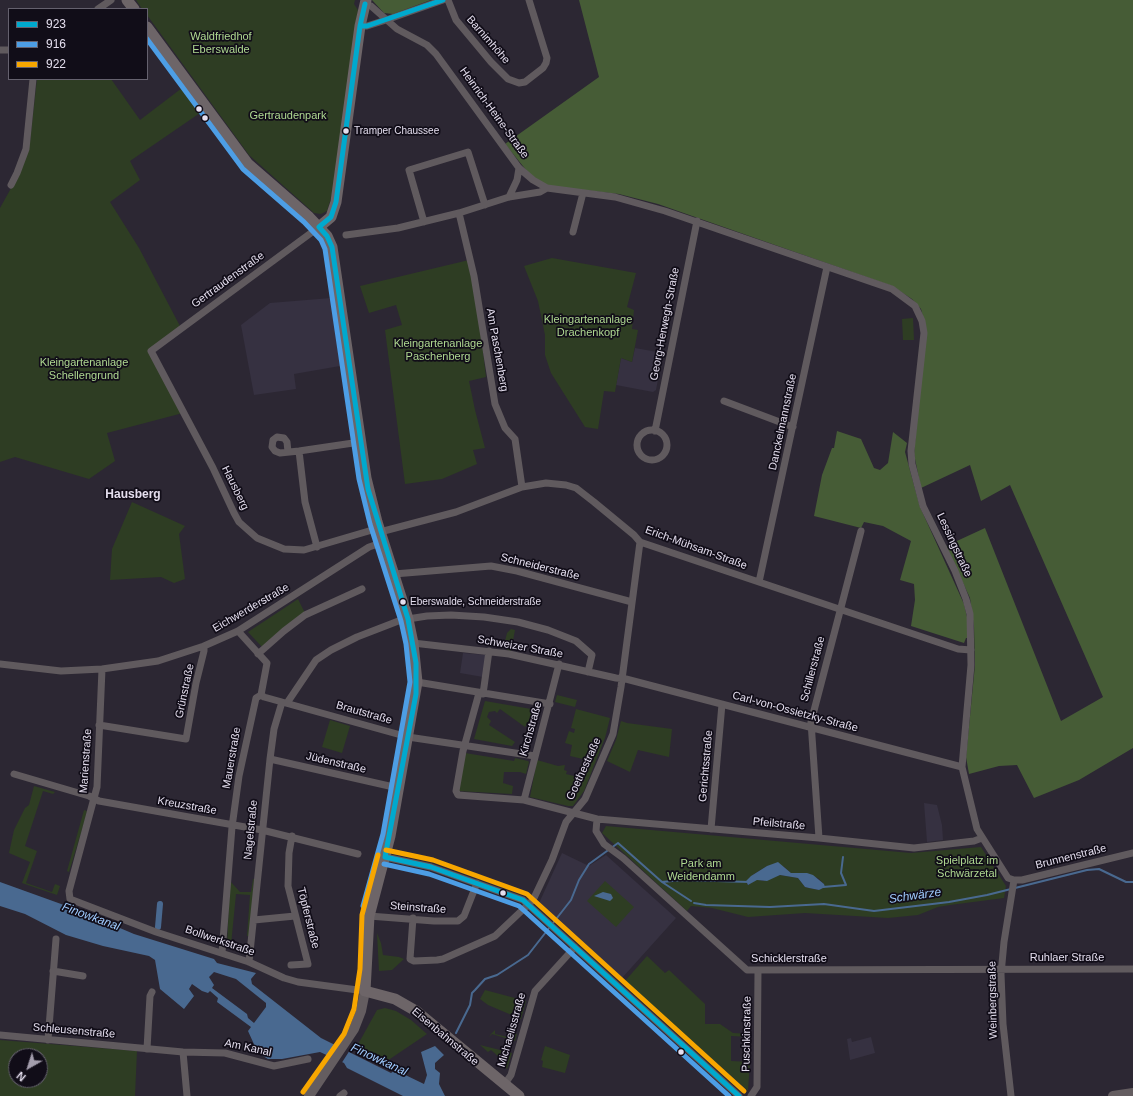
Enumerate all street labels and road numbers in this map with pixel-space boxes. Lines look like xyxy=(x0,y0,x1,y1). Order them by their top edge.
street label: Barnimhöhe xyxy=(464,13,512,67)
street label: Heinrich-Heine-Straße xyxy=(457,65,531,161)
street label: Gertraudenstraße xyxy=(189,249,267,311)
street label: Georg-Herwegh-Straße xyxy=(648,266,682,382)
street label: Am Paschenberg xyxy=(483,307,511,393)
street label: Danckelmannstraße xyxy=(766,372,800,472)
street label: Hausberg xyxy=(219,464,251,512)
street label: Lessingstraße xyxy=(933,511,975,579)
street label: Erich-Mühsam-Straße xyxy=(643,523,749,573)
street label: Schneiderstraße xyxy=(499,551,581,583)
street label: Eichwerderstraße xyxy=(210,581,292,635)
street label: Schweizer Straße xyxy=(476,633,564,661)
street label: Schillerstraße xyxy=(798,635,828,703)
street label: Grünstraße xyxy=(173,662,197,720)
street label: Carl-von-Ossietzky-Straße xyxy=(731,689,859,735)
street label: Brautstraße xyxy=(335,699,393,727)
street label: Kirchstraße xyxy=(517,700,545,758)
street label: Mauerstraße xyxy=(220,726,244,790)
street label: Marienstraße xyxy=(77,728,95,794)
street label: Gerichtsstraße xyxy=(696,729,716,803)
street label: Goethestraße xyxy=(564,736,604,802)
street label: Jüdenstraße xyxy=(305,750,367,776)
street label: Kreuzstraße xyxy=(156,794,218,818)
street label: Nagelstraße xyxy=(241,800,261,860)
street label: Pfeilstraße xyxy=(752,815,806,833)
street label: Brunnenstraße xyxy=(1034,842,1108,872)
street label: Töpferstraße xyxy=(294,886,322,950)
street label: Steinstraße xyxy=(389,899,447,917)
street label: Bollwerkstraße xyxy=(183,923,257,959)
street label: Ruhlaer Straße xyxy=(1030,951,1104,965)
street label: Schicklerstraße xyxy=(751,952,827,966)
street label: Weinbergstraße xyxy=(986,961,1000,1039)
street label: Michaelisstraße xyxy=(495,991,529,1069)
street label: Puschkinstraße xyxy=(740,996,754,1072)
street label: Eisenbahnstraße xyxy=(409,1005,481,1069)
street label: Schleusenstraße xyxy=(32,1021,116,1041)
street label: Am Kanal xyxy=(223,1037,273,1059)

